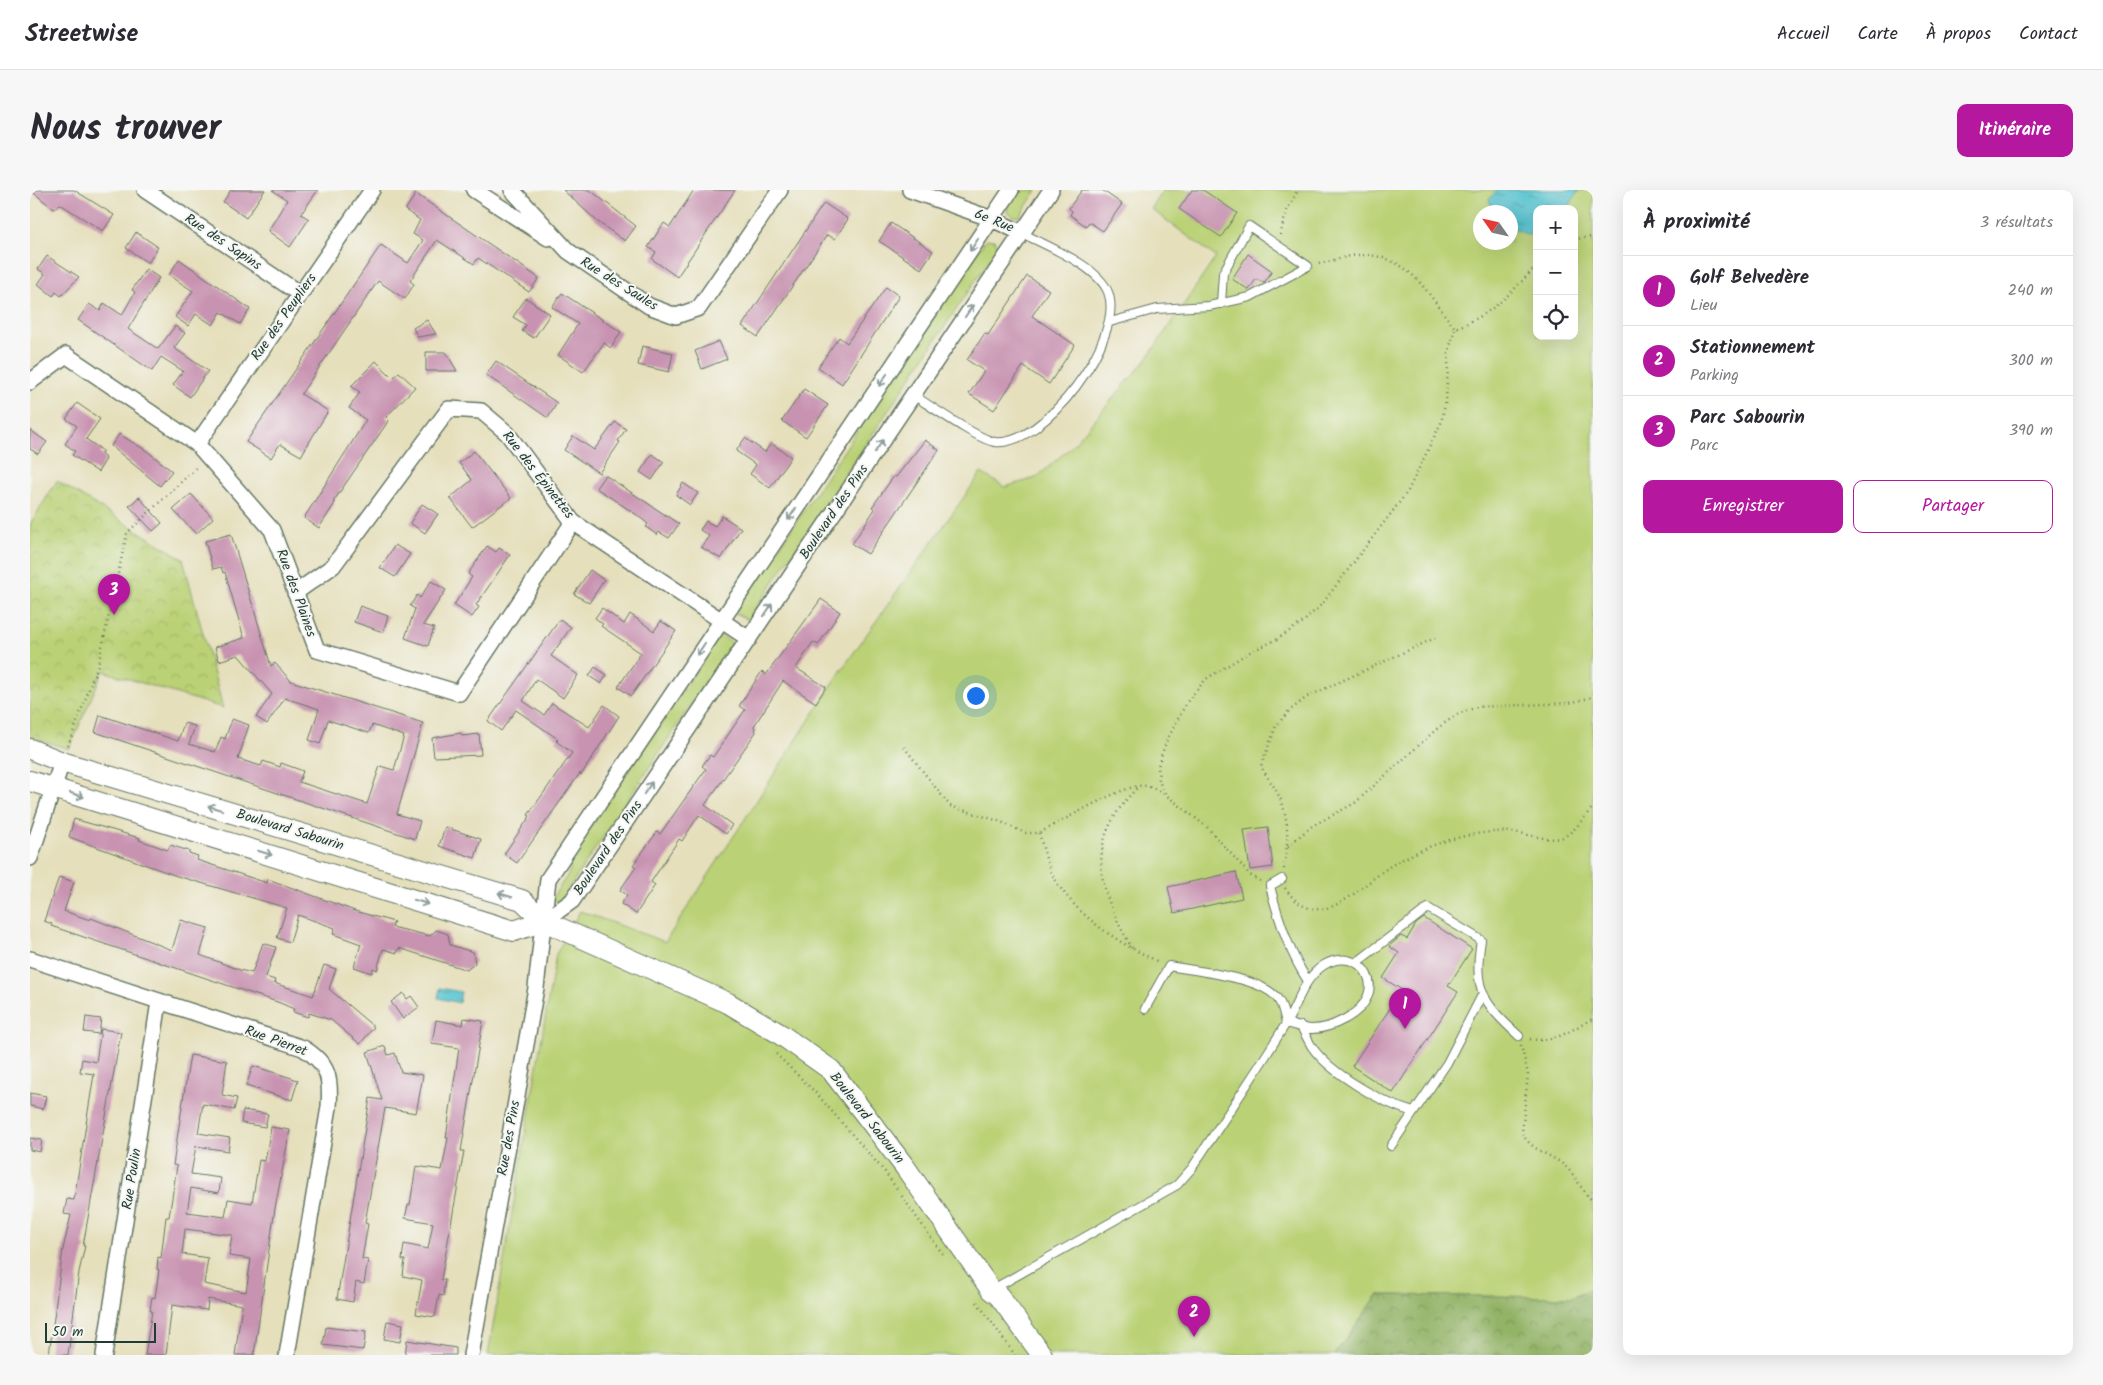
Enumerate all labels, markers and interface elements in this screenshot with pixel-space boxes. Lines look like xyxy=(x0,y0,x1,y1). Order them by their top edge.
text: Streetwise xyxy=(25,15,138,54)
text: Accueil xyxy=(1777,20,1830,49)
text: Carte xyxy=(1858,20,1898,49)
text: À propos xyxy=(1926,20,1991,49)
text: Contact xyxy=(2019,20,2078,49)
text: Nous trouver xyxy=(30,102,221,158)
button: Itinéraire xyxy=(1957,104,2073,157)
street label: 6e Rue xyxy=(971,203,1018,239)
north arrow xyxy=(1473,205,1518,250)
map controls xyxy=(1533,205,1578,340)
button: + xyxy=(1533,205,1578,250)
text: À proximité xyxy=(1643,206,1750,239)
street label: Rue des Sapins xyxy=(180,208,266,276)
text: 3 résultats xyxy=(1980,210,2053,235)
one-way arrow xyxy=(969,238,979,252)
button: − xyxy=(1533,250,1578,295)
street label: Rue des Saules xyxy=(576,251,662,317)
text: Golf Belvedère xyxy=(1690,263,1809,293)
street label: Rue des Peupliers xyxy=(246,269,322,365)
text: 1 xyxy=(1657,278,1661,303)
text: 240 m xyxy=(2008,278,2053,303)
text: Lieu xyxy=(1690,293,1717,318)
button: locate xyxy=(1533,295,1578,340)
one-way arrow xyxy=(964,304,974,318)
text: Stationnement xyxy=(1690,333,1815,363)
text: 2 xyxy=(1654,348,1664,373)
text: 300 m xyxy=(2009,348,2053,373)
text: Parking xyxy=(1690,363,1739,388)
one-way arrow xyxy=(878,372,888,386)
text: Parc Sabourin xyxy=(1690,403,1805,433)
text: 3 xyxy=(1655,418,1663,443)
text: 390 m xyxy=(2009,418,2053,443)
street label: Rue des Épinettes xyxy=(496,426,580,524)
text: Parc xyxy=(1690,433,1719,458)
one-way arrow xyxy=(874,439,884,453)
street label: Boulevard des Pins xyxy=(794,460,874,564)
button: Enregistrer xyxy=(1643,480,1843,533)
button: Partager xyxy=(1853,480,2053,533)
one-way arrow xyxy=(787,507,797,521)
street label: Rue des Plaines xyxy=(270,546,322,640)
pin: 3 xyxy=(98,574,130,615)
one-way arrow xyxy=(763,603,773,617)
one-way arrow xyxy=(696,642,706,656)
your location xyxy=(963,683,989,709)
one-way arrow xyxy=(643,781,654,795)
one-way arrow xyxy=(68,790,84,800)
street label: Boulevard des Pins xyxy=(568,796,648,900)
one-way arrow xyxy=(207,802,223,812)
street label: Boulevard Sabourin xyxy=(234,803,346,857)
one-way arrow xyxy=(257,849,273,859)
one-way arrow xyxy=(497,889,513,899)
one-way arrow xyxy=(412,897,428,907)
pin: 1 xyxy=(1389,988,1421,1029)
street label: Rue Pierret xyxy=(242,1020,311,1063)
street label: Boulevard Sabourin xyxy=(824,1067,910,1169)
street label: Rue des Pins xyxy=(492,1099,526,1177)
street label: Rue Poulin xyxy=(116,1147,148,1211)
pin: 2 xyxy=(1178,1296,1210,1337)
scale bar xyxy=(45,1320,156,1343)
text: 50 m xyxy=(52,1321,83,1343)

